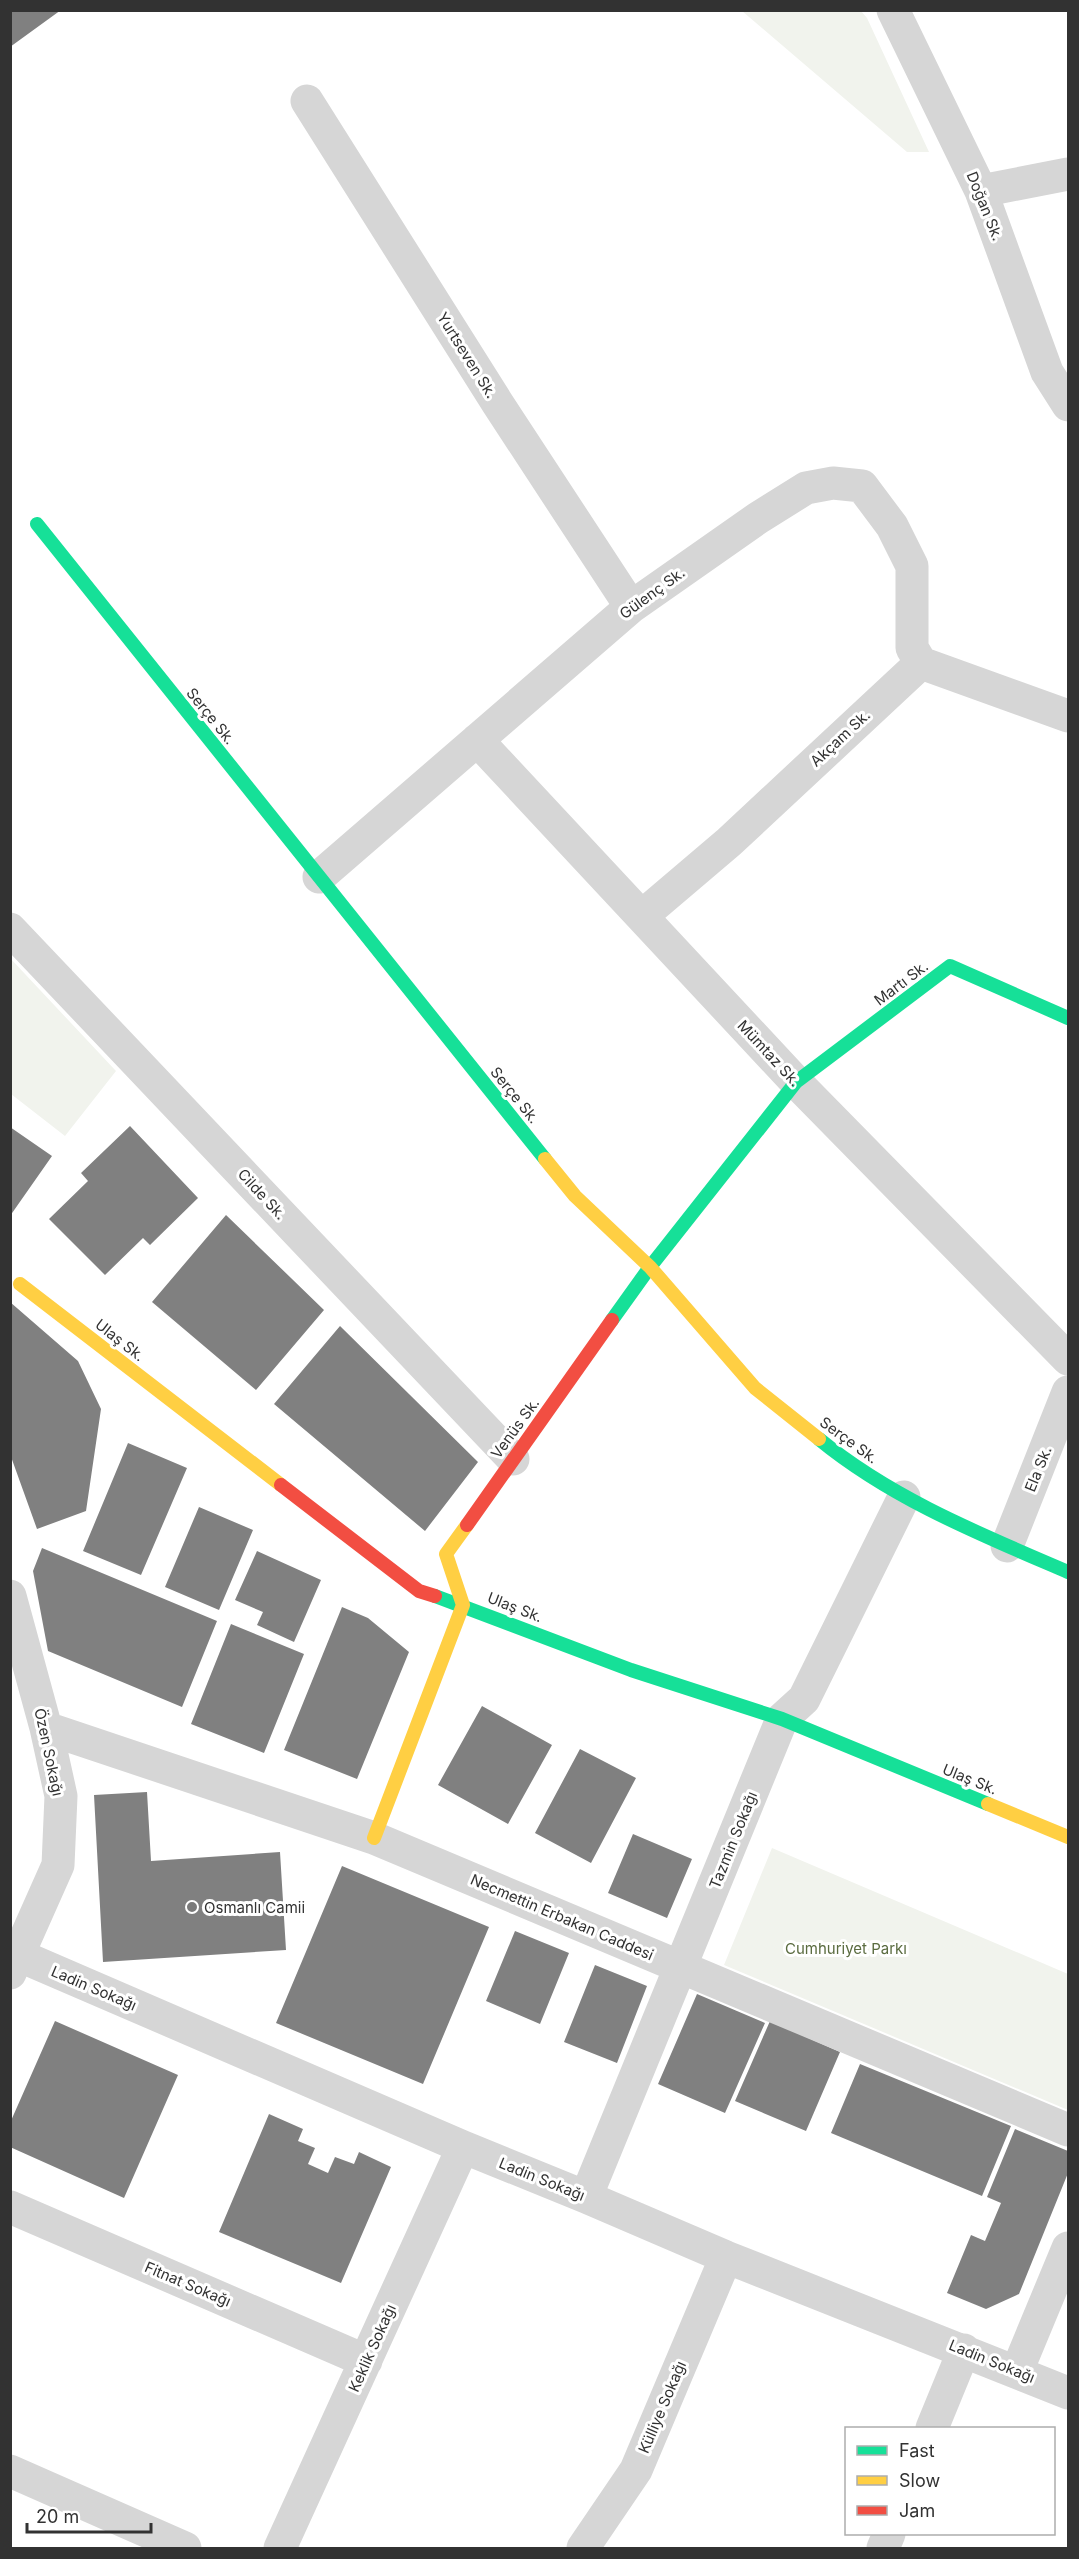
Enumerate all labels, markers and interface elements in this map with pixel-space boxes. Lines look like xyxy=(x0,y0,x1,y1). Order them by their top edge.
street label: Doğan Sk. xyxy=(963,169,1007,243)
street label: Yurtseven Sk. xyxy=(433,309,501,401)
street label: Gülenç Sk. xyxy=(616,563,688,623)
street label: Serçe Sk. xyxy=(182,684,240,748)
street label: Akçam Sk. xyxy=(806,706,874,770)
street label: Martı Sk. xyxy=(870,957,932,1009)
street label: Mümtaz Sk. xyxy=(734,1016,804,1090)
street label: Serçe Sk. xyxy=(486,1063,544,1127)
street label: Cilde Sk. xyxy=(234,1165,290,1223)
street label: Ulaş Sk. xyxy=(91,1315,149,1365)
street label: Venüs Sk. xyxy=(487,1394,543,1462)
street label: Serçe Sk. xyxy=(816,1412,882,1468)
street label: Ela Sk. xyxy=(1020,1443,1056,1495)
street label: Ulaş Sk. xyxy=(485,1588,545,1626)
street label: Özen Sokağı xyxy=(30,1706,68,1798)
street label: Ulaş Sk. xyxy=(940,1759,1000,1799)
street label: Tazmin Sokağı xyxy=(705,1789,761,1891)
street label: Necmettin Erbakan Caddesi xyxy=(468,1870,656,1964)
place label: Osmanlı Camii xyxy=(204,1898,305,1917)
marker: Osmanlı Camii xyxy=(185,1900,199,1914)
park label: Cumhuriyet Parkı xyxy=(785,1939,907,1958)
street label: Ladin Sokağı xyxy=(48,1961,140,2015)
street label: Ladin Sokağı xyxy=(496,2153,588,2205)
street label: Fitnat Sokağı xyxy=(142,2257,234,2311)
street label: Keklik Sokağı xyxy=(344,2301,400,2395)
street label: Ladin Sokağı xyxy=(946,2335,1038,2387)
street label: Külliye Sokağı xyxy=(634,2358,690,2456)
legend xyxy=(845,2427,1055,2535)
text: Fast xyxy=(899,2440,935,2461)
text: Slow xyxy=(899,2470,940,2491)
scale bar xyxy=(27,2496,152,2534)
text: Jam xyxy=(899,2500,935,2521)
text: 20 m xyxy=(36,2506,79,2527)

